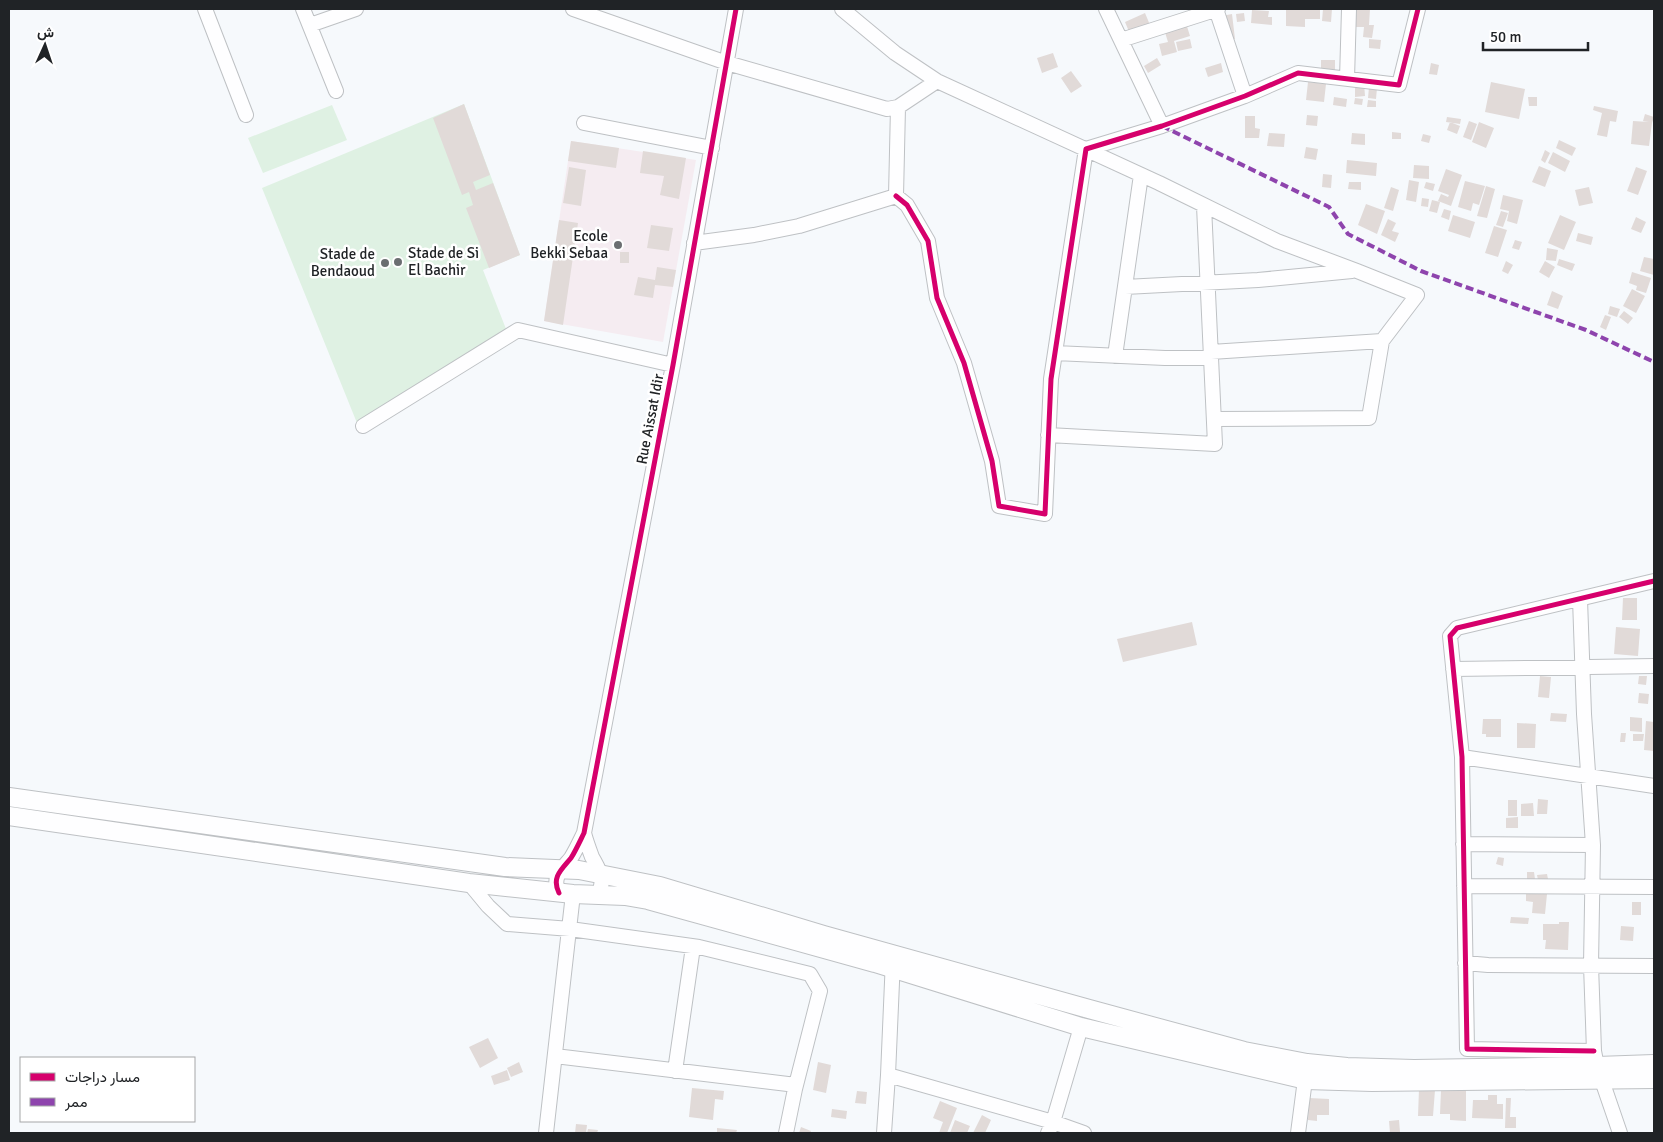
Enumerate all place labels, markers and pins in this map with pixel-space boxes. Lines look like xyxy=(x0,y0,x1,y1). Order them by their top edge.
place label: Ecole Bekki Sebaa xyxy=(530,227,608,262)
marker: Ecole Bekki Sebaa xyxy=(612,239,624,251)
place label: Stade de Si El Bachir xyxy=(408,244,479,279)
place label: Stade de Bendaoud xyxy=(311,245,375,280)
marker: Stade de Si El Bachir xyxy=(392,256,404,268)
marker: Stade de Bendaoud xyxy=(379,257,391,269)

